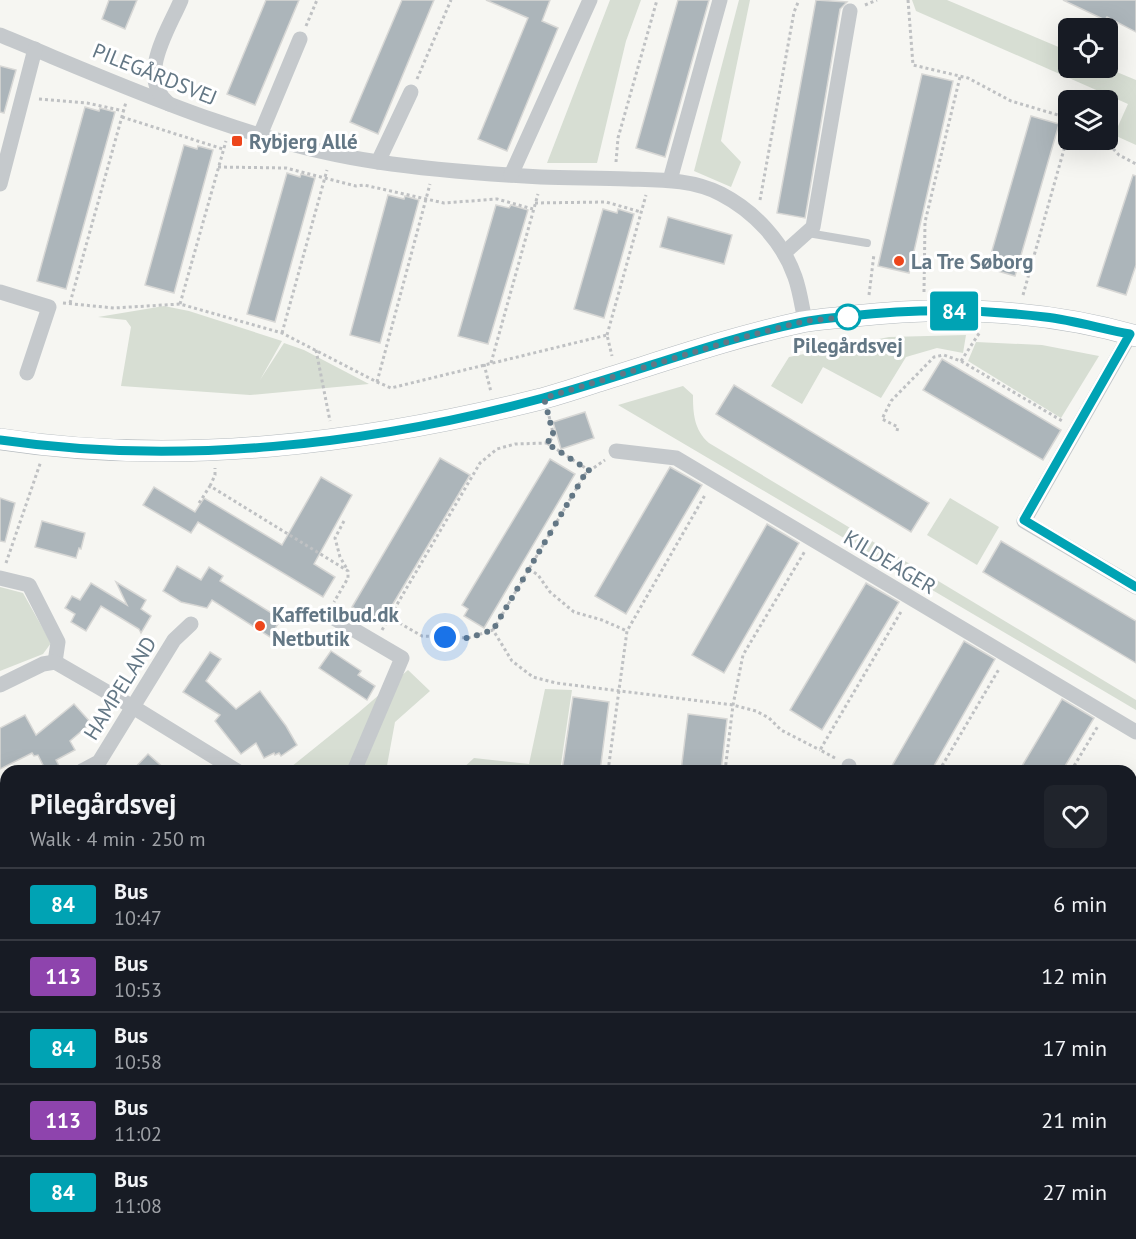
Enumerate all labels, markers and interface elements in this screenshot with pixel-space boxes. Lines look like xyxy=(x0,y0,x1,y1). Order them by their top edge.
map controls xyxy=(1058,18,1118,150)
button: locate xyxy=(1058,18,1118,78)
street label: PILEGÅRDSVEJ xyxy=(89,37,221,111)
button: layers xyxy=(1058,90,1118,150)
place label: Rybjerg Allé xyxy=(249,128,358,155)
marker: Rybjerg Allé xyxy=(230,134,244,148)
place label: La Tre Søborg xyxy=(911,248,1033,275)
marker: La Tre Søborg xyxy=(892,254,906,268)
line badge: 84 xyxy=(927,292,981,330)
text: 84 xyxy=(942,298,966,325)
marker: Pilegårdsvej xyxy=(835,304,861,330)
place label: Pilegårdsvej xyxy=(793,332,903,359)
street label: KILDEAGER xyxy=(839,524,941,600)
place label: Kaffetilbud.dk Netbutik xyxy=(272,601,400,652)
marker: Kaffetilbud.dk Netbutik xyxy=(253,619,267,633)
your location xyxy=(430,622,460,652)
street label: HAMPELAND xyxy=(78,631,162,745)
text: Pilegårdsvej xyxy=(30,785,176,822)
button: heart xyxy=(1044,785,1107,848)
text: Walk · 4 min · 250 m xyxy=(30,826,206,852)
text: Bus xyxy=(114,877,148,905)
text: 6 min xyxy=(1053,890,1107,918)
text: 84 xyxy=(51,891,75,918)
text: 10:47 xyxy=(114,905,162,931)
text: Bus xyxy=(114,949,148,977)
text: 12 min xyxy=(1041,962,1107,990)
text: 113 xyxy=(45,963,81,990)
text: 10:53 xyxy=(114,977,162,1003)
text: Bus xyxy=(114,1021,148,1049)
text: 17 min xyxy=(1043,1034,1107,1062)
text: 84 xyxy=(51,1035,75,1062)
text: 10:58 xyxy=(114,1049,162,1075)
text: Bus xyxy=(114,1093,148,1121)
text: 21 min xyxy=(1041,1106,1107,1134)
text: 113 xyxy=(45,1107,81,1134)
text: 11:02 xyxy=(114,1121,162,1147)
text: Bus xyxy=(114,1165,148,1193)
text: 27 min xyxy=(1043,1178,1107,1206)
text: 84 xyxy=(51,1179,75,1206)
text: 11:08 xyxy=(114,1193,162,1219)

